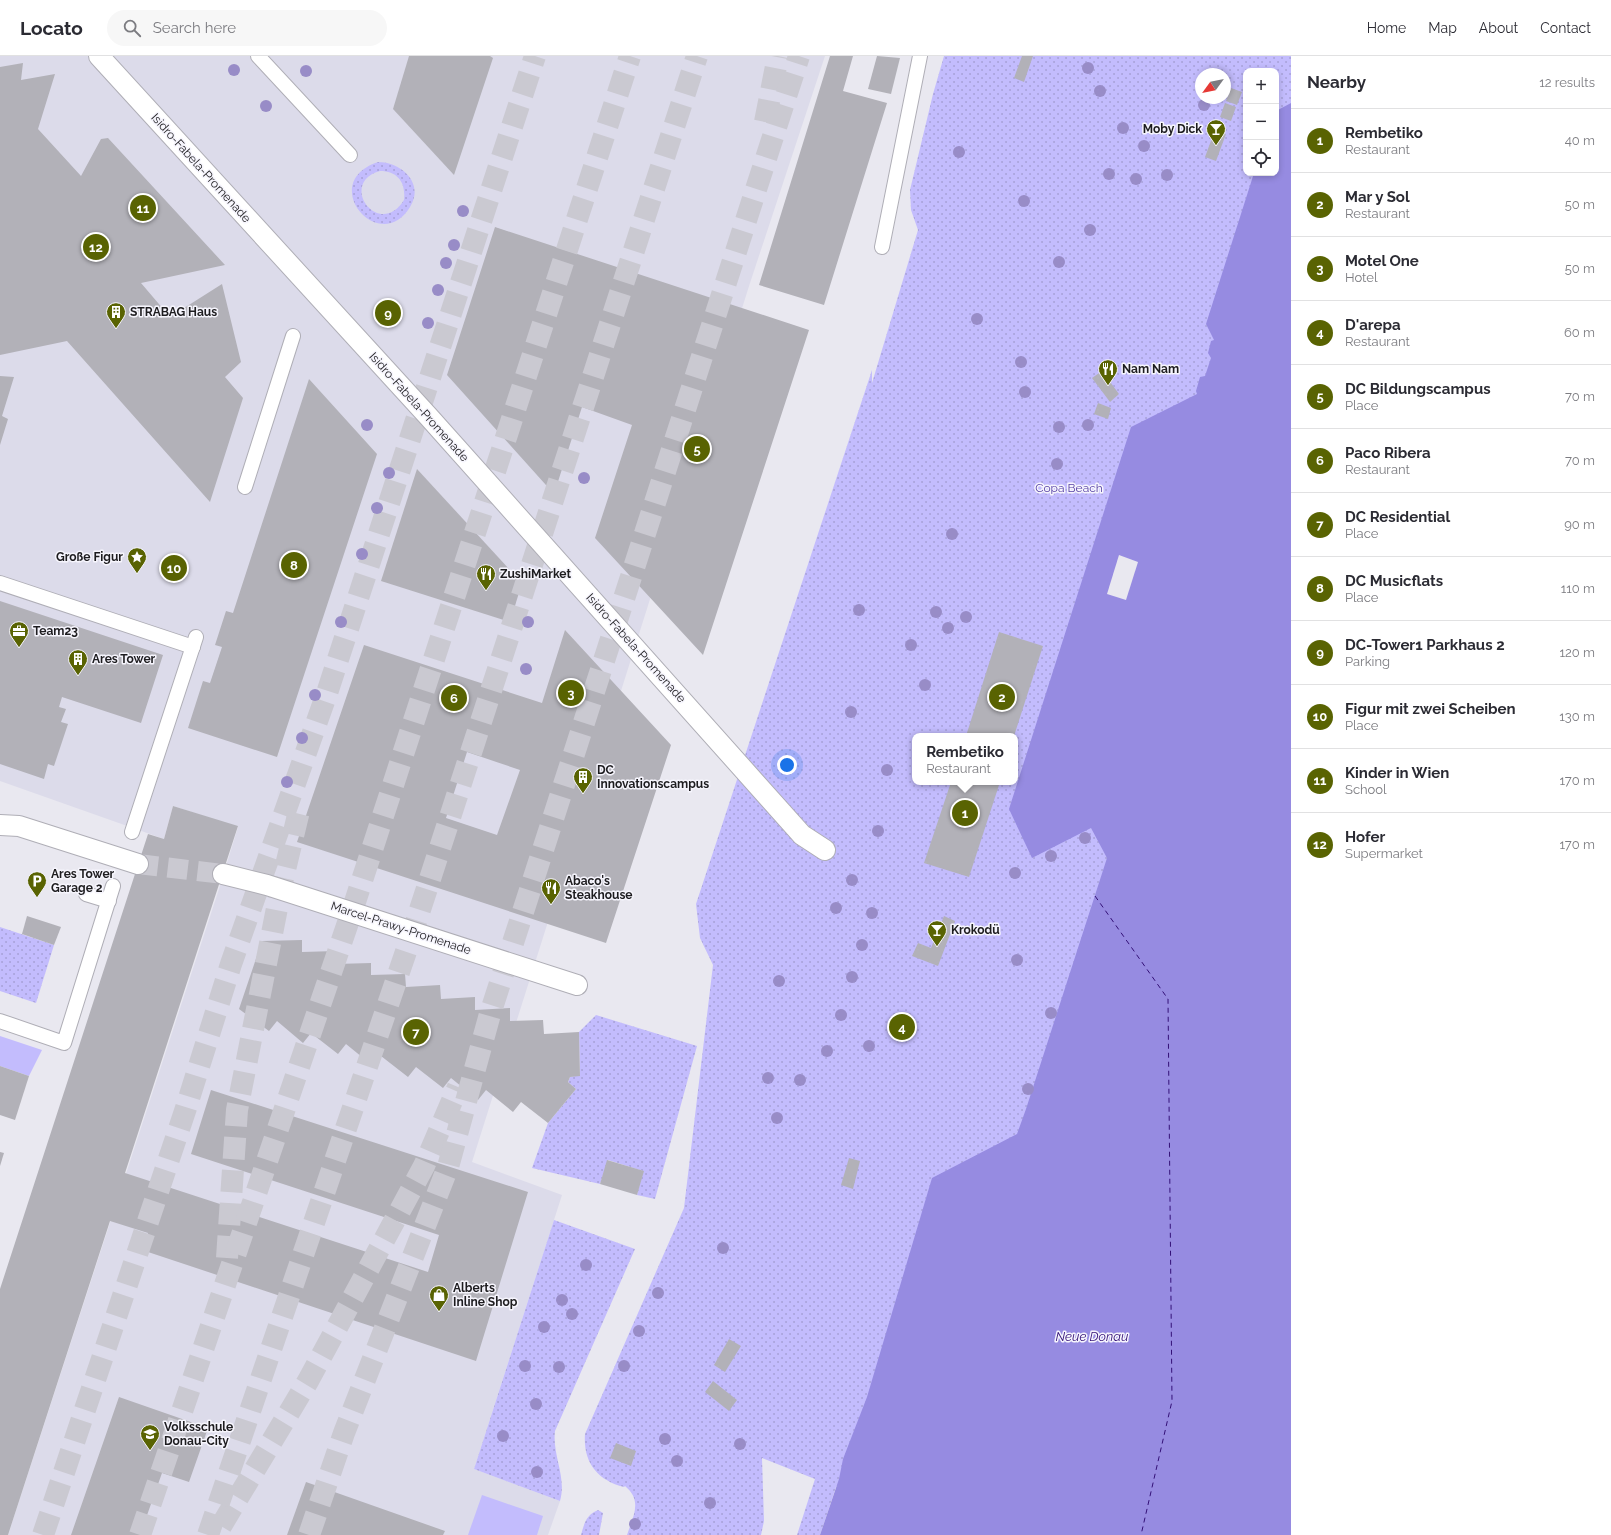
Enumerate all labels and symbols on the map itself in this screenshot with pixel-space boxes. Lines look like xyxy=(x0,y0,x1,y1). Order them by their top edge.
north arrow xyxy=(1195,68,1231,104)
street label: Isidro-Fabela-Promenade xyxy=(148,111,254,225)
bar icon: Moby Dick xyxy=(1205,118,1227,146)
place label: Moby Dick xyxy=(1143,122,1202,136)
pin: 11 xyxy=(130,193,156,223)
pin: 12 xyxy=(83,232,109,262)
pin: 9 xyxy=(375,298,401,328)
building icon: STRABAG Haus xyxy=(105,301,127,329)
place label: STRABAG Haus xyxy=(130,305,217,319)
street label: Isidro-Fabela-Promenade xyxy=(366,350,472,464)
restaurant icon: Nam Nam xyxy=(1097,358,1119,386)
place label: Nam Nam xyxy=(1122,362,1179,376)
pin: 5 xyxy=(684,434,710,464)
park label: Copa Beach xyxy=(1035,481,1103,495)
place icon: Große Figur xyxy=(126,546,148,574)
place label: Große Figur xyxy=(56,550,123,564)
pin: 8 xyxy=(281,550,307,580)
pin: 10 xyxy=(161,553,187,583)
restaurant icon: ZushiMarket xyxy=(475,563,497,591)
place label: ZushiMarket xyxy=(500,567,571,581)
street label: Isidro-Fabela-Promenade xyxy=(583,591,689,705)
office icon: Team23 xyxy=(8,620,30,648)
place label: Team23 xyxy=(33,624,78,638)
building icon: Ares Tower xyxy=(67,648,89,676)
place label: Ares Tower xyxy=(92,652,156,666)
pin: 3 xyxy=(558,678,584,708)
pin: 2 xyxy=(989,682,1015,712)
pin: 6 xyxy=(441,683,467,713)
your location xyxy=(777,755,797,775)
place label: DC Innovationscampus xyxy=(597,763,709,791)
building icon: DC Innovationscampus xyxy=(572,766,594,794)
pin: 1 xyxy=(952,798,978,828)
place label: Ares Tower Garage 2 xyxy=(51,867,115,895)
parking icon: Ares Tower Garage 2 xyxy=(26,870,48,898)
place label: Abaco's Steakhouse xyxy=(565,874,633,902)
restaurant icon: Abaco's Steakhouse xyxy=(540,877,562,905)
street label: Marcel-Prawy-Promenade xyxy=(329,899,473,957)
bar icon: Krokodü xyxy=(926,919,948,947)
place label: Krokodü xyxy=(951,923,1000,937)
pin: 4 xyxy=(889,1012,915,1042)
pin: 7 xyxy=(403,1017,429,1047)
place label: Alberts Inline Shop xyxy=(453,1281,518,1309)
shop icon: Alberts Inline Shop xyxy=(428,1284,450,1312)
water label: Neue Donau xyxy=(1056,1329,1128,1344)
place label: Volksschule Donau-City xyxy=(164,1420,233,1448)
school or university icon: Volksschule Donau-City xyxy=(139,1423,161,1451)

